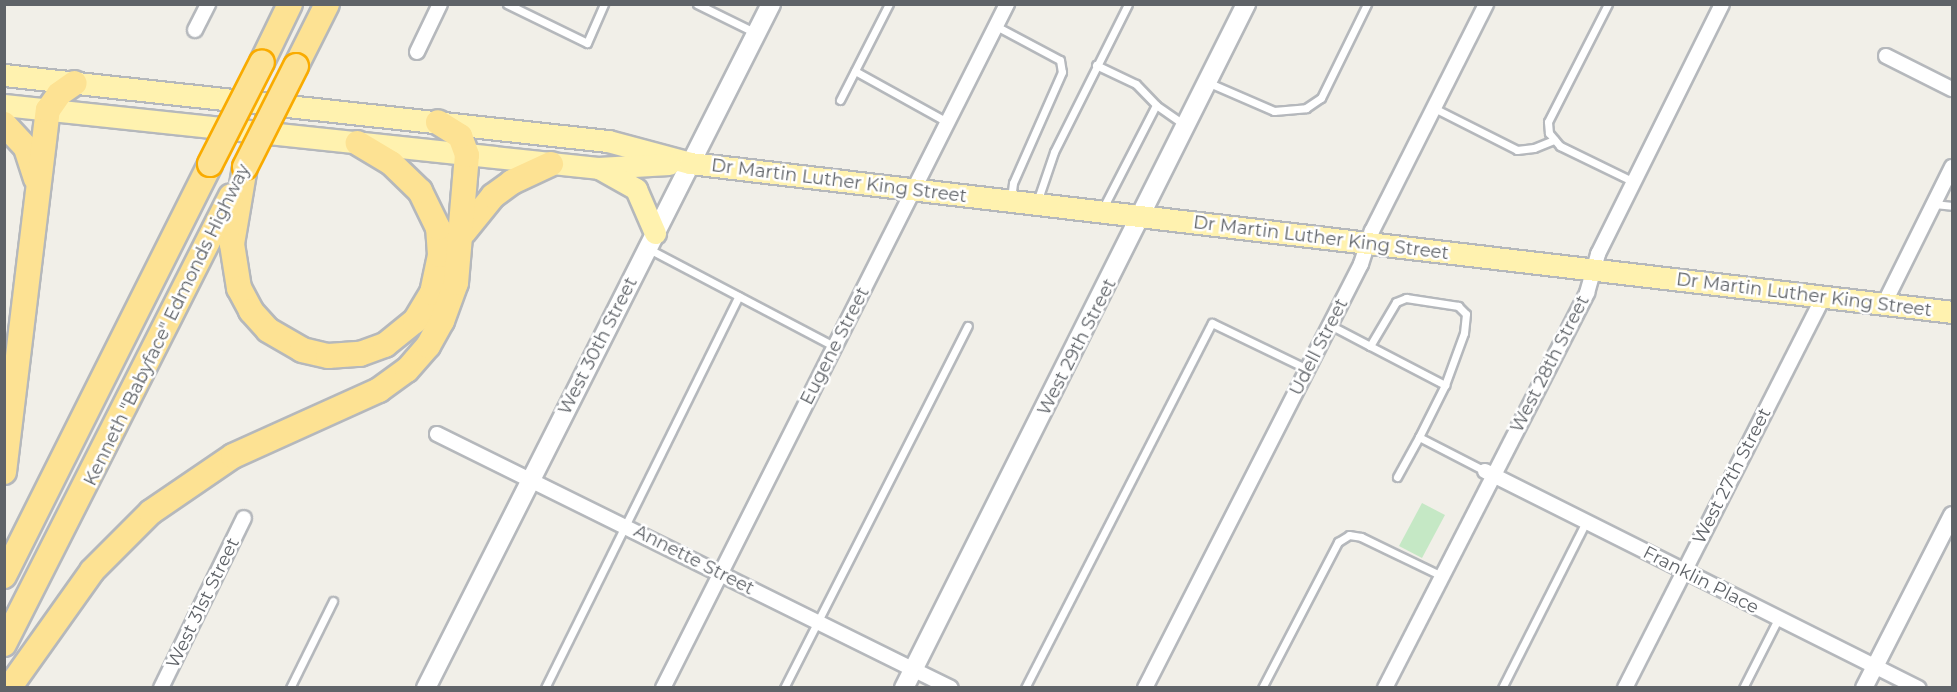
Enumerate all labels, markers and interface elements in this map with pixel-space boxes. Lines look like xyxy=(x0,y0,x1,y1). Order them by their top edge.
street label: Dr Martin Luther King Street xyxy=(710,155,968,207)
street label: Kenneth "Babyface" Edmonds Highway xyxy=(79,161,255,489)
street label: Dr Martin Luther King Street xyxy=(1192,212,1450,264)
street label: Dr Martin Luther King Street xyxy=(1675,269,1933,321)
street label: West 30th Street xyxy=(554,274,642,418)
street label: West 29th Street xyxy=(1033,275,1121,419)
street label: Eugene Street xyxy=(796,283,874,409)
street label: West 28th Street xyxy=(1506,292,1594,436)
street label: Udell Street xyxy=(1285,295,1353,399)
street label: West 27th Street xyxy=(1688,404,1776,548)
street label: Annette Street xyxy=(630,520,758,600)
street label: West 31st Street xyxy=(162,534,244,672)
street label: Franklin Place xyxy=(1639,542,1763,618)

